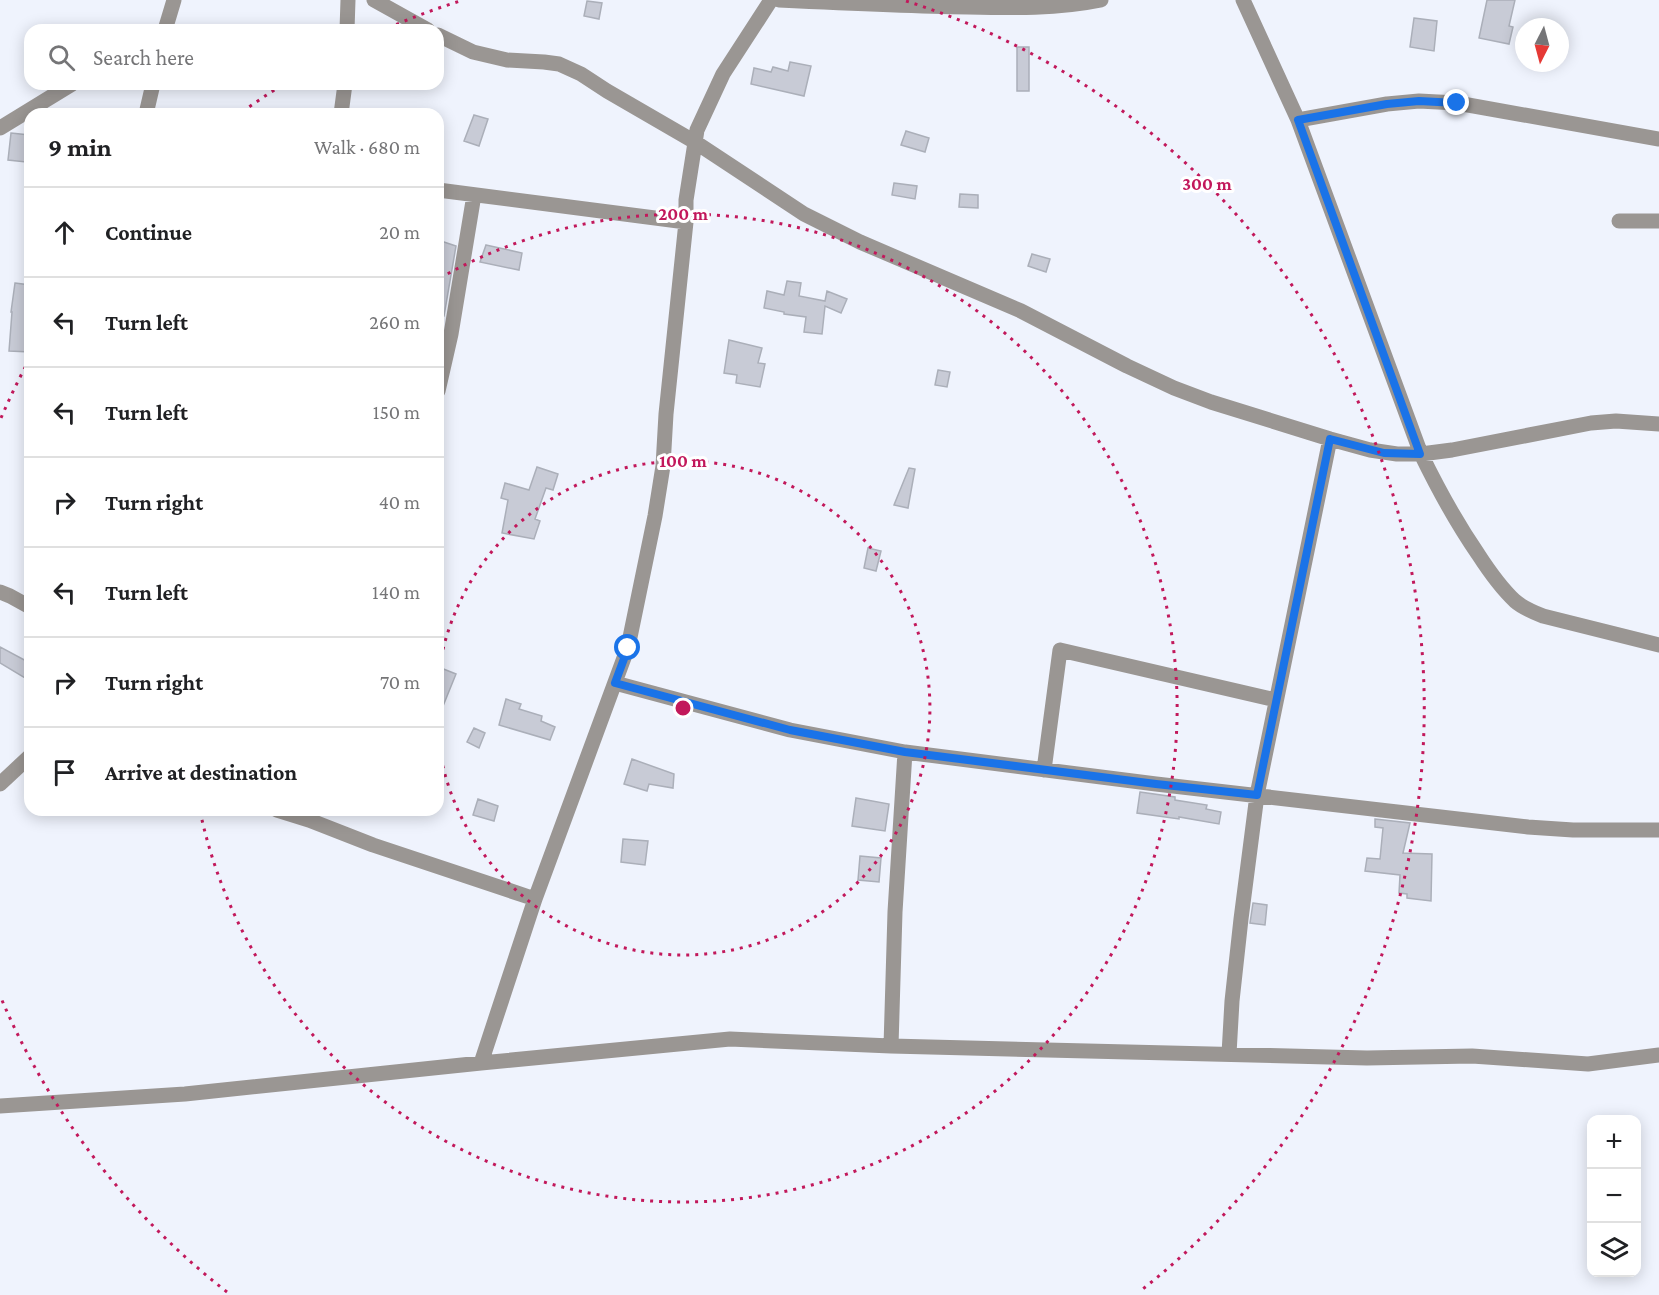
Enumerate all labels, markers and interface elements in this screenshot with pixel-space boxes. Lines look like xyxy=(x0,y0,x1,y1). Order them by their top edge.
north arrow xyxy=(1515,18,1569,72)
search box xyxy=(24,24,444,90)
icon: search xyxy=(45,41,78,74)
text: Search here xyxy=(93,45,194,70)
route end xyxy=(1443,89,1469,115)
text: 9 min xyxy=(48,133,112,162)
text: Walk · 680 m xyxy=(314,136,420,158)
text: 300 m xyxy=(1182,174,1232,194)
text: 200 m xyxy=(658,204,709,224)
icon: ahead xyxy=(48,216,81,249)
text: Continue xyxy=(105,220,192,245)
text: 20 m xyxy=(379,221,420,243)
icon: left xyxy=(48,306,81,339)
text: Turn left xyxy=(105,310,188,335)
text: 260 m xyxy=(369,311,420,333)
icon: left xyxy=(48,396,81,429)
text: Turn left xyxy=(105,400,188,425)
text: 150 m xyxy=(373,401,420,423)
text: 100 m xyxy=(659,451,707,471)
icon: right xyxy=(48,486,81,519)
text: Turn right xyxy=(105,490,203,515)
text: 40 m xyxy=(379,491,420,513)
icon: left xyxy=(48,576,81,609)
text: Turn left xyxy=(105,580,188,605)
text: 140 m xyxy=(372,581,420,603)
route start xyxy=(614,634,640,660)
icon: right xyxy=(48,666,81,699)
text: Turn right xyxy=(105,670,203,695)
text: 70 m xyxy=(380,671,420,693)
centre of rings xyxy=(673,698,693,718)
icon: arrive xyxy=(48,756,81,789)
text: Arrive at destination xyxy=(105,760,297,785)
map controls xyxy=(1587,1115,1641,1277)
button: + xyxy=(1587,1115,1641,1169)
button: − xyxy=(1587,1169,1641,1223)
button: layers xyxy=(1587,1223,1641,1277)

